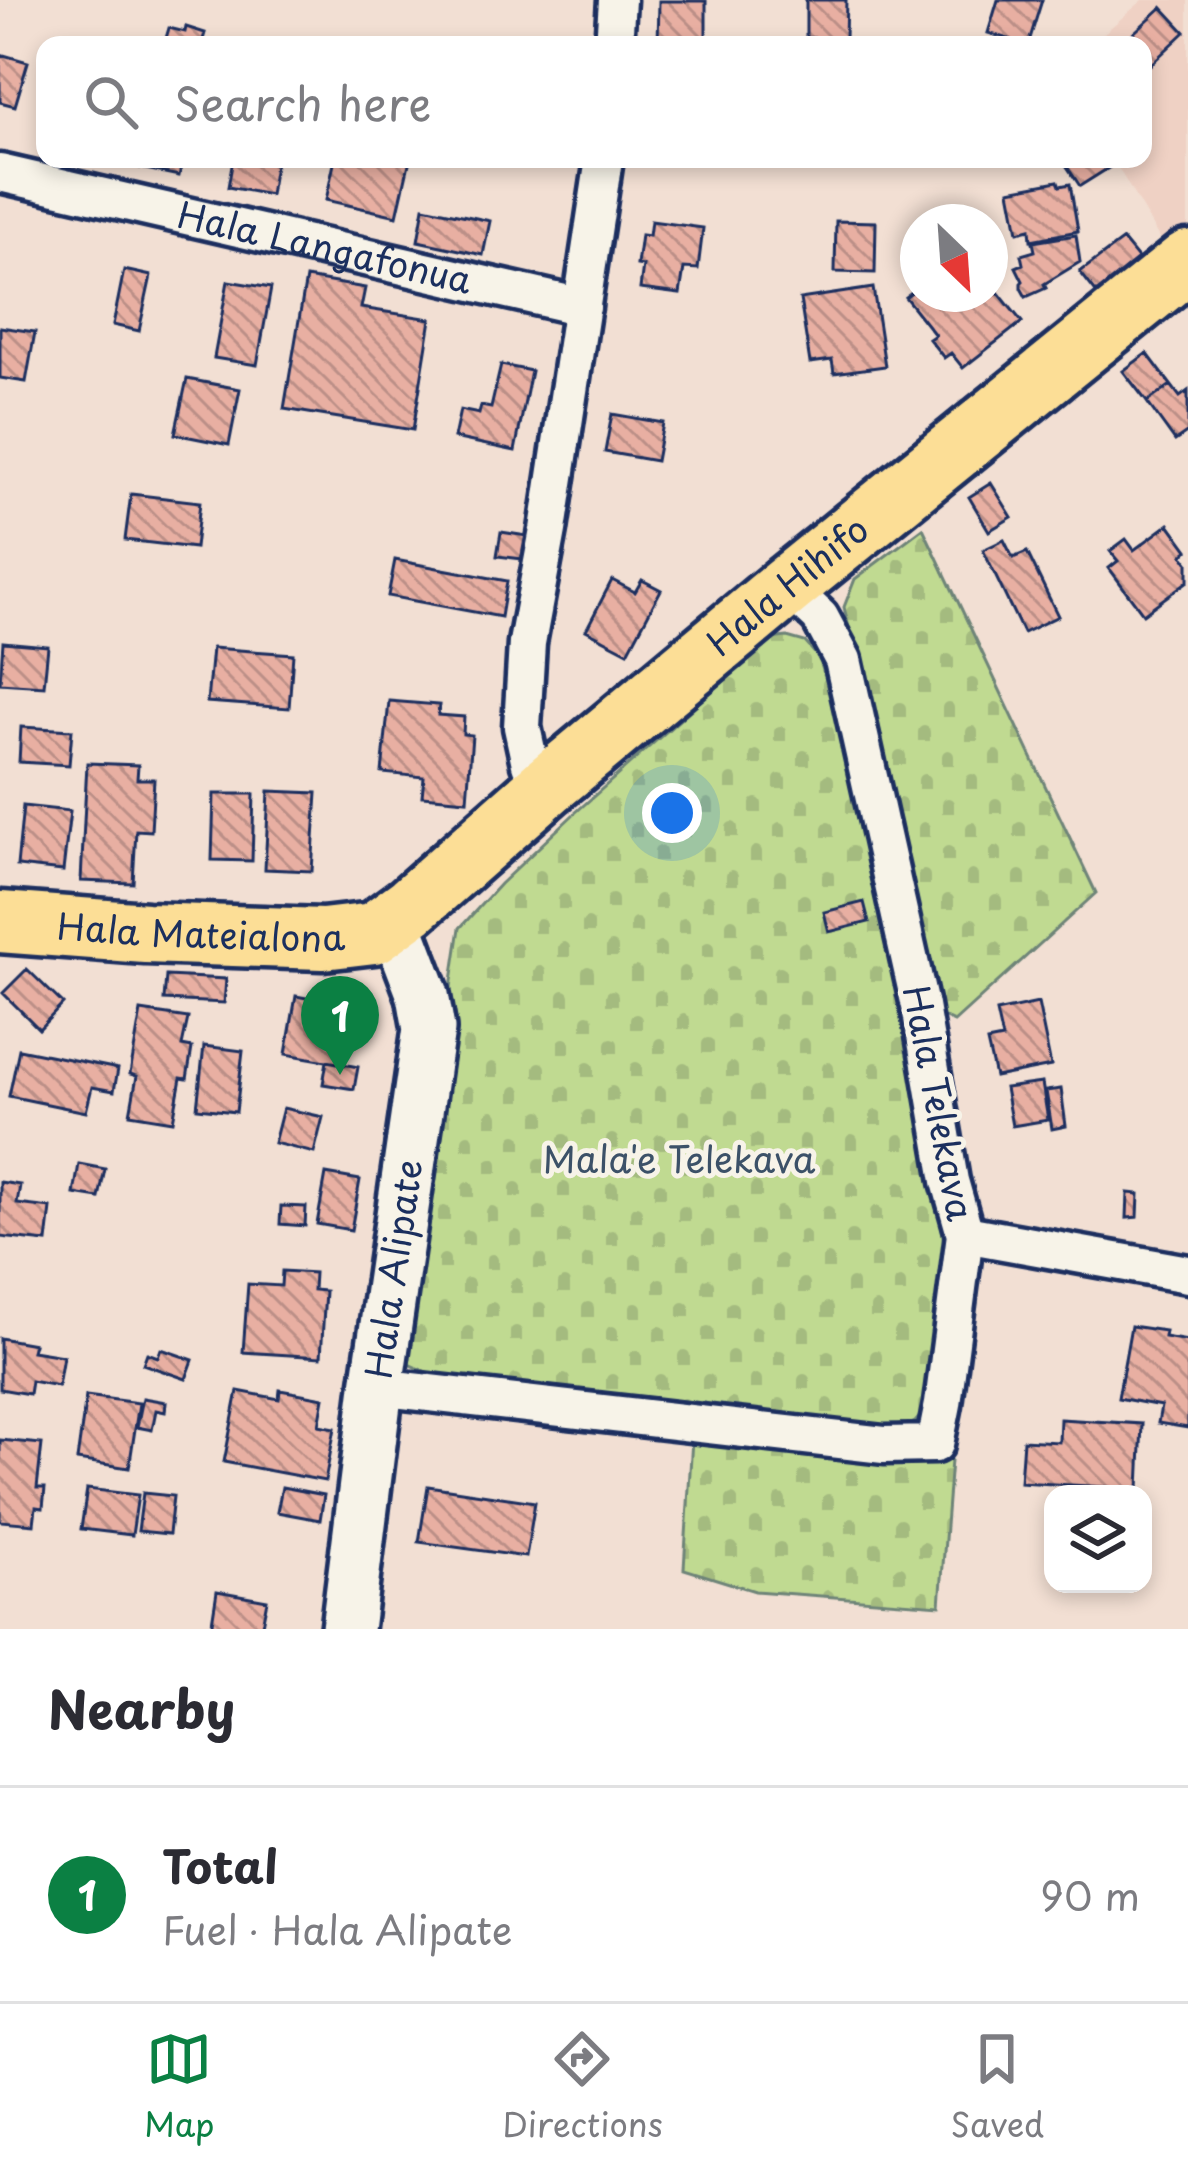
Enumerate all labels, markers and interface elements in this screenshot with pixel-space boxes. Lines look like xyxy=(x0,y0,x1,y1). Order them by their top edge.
search box xyxy=(36,36,1152,168)
text: Search here xyxy=(174,68,431,136)
icon: search xyxy=(78,69,144,135)
street label: Hala Langafonua xyxy=(172,186,478,306)
north arrow xyxy=(900,204,1008,312)
street label: Hala Hihifo xyxy=(694,502,879,667)
your location xyxy=(642,783,702,843)
street label: Hala Mateialona xyxy=(55,897,348,964)
pin: 1 xyxy=(301,976,379,1075)
street label: Hala Telekava xyxy=(891,980,989,1225)
park label: Mala'e Telekava xyxy=(543,1131,816,1185)
street label: Hala Alipate xyxy=(350,1156,435,1382)
map controls xyxy=(1044,1485,1152,1593)
button: layers xyxy=(1044,1485,1152,1593)
text: Nearby xyxy=(48,1669,235,1746)
text: Total xyxy=(162,1831,278,1899)
text: 1 xyxy=(78,1865,96,1924)
text: 90 m xyxy=(1040,1865,1140,1924)
text: Fuel · Hala Alipate xyxy=(162,1899,512,1958)
tab: Map xyxy=(144,2026,214,2148)
tab: Directions xyxy=(502,2026,663,2148)
tab: Saved xyxy=(950,2026,1044,2148)

